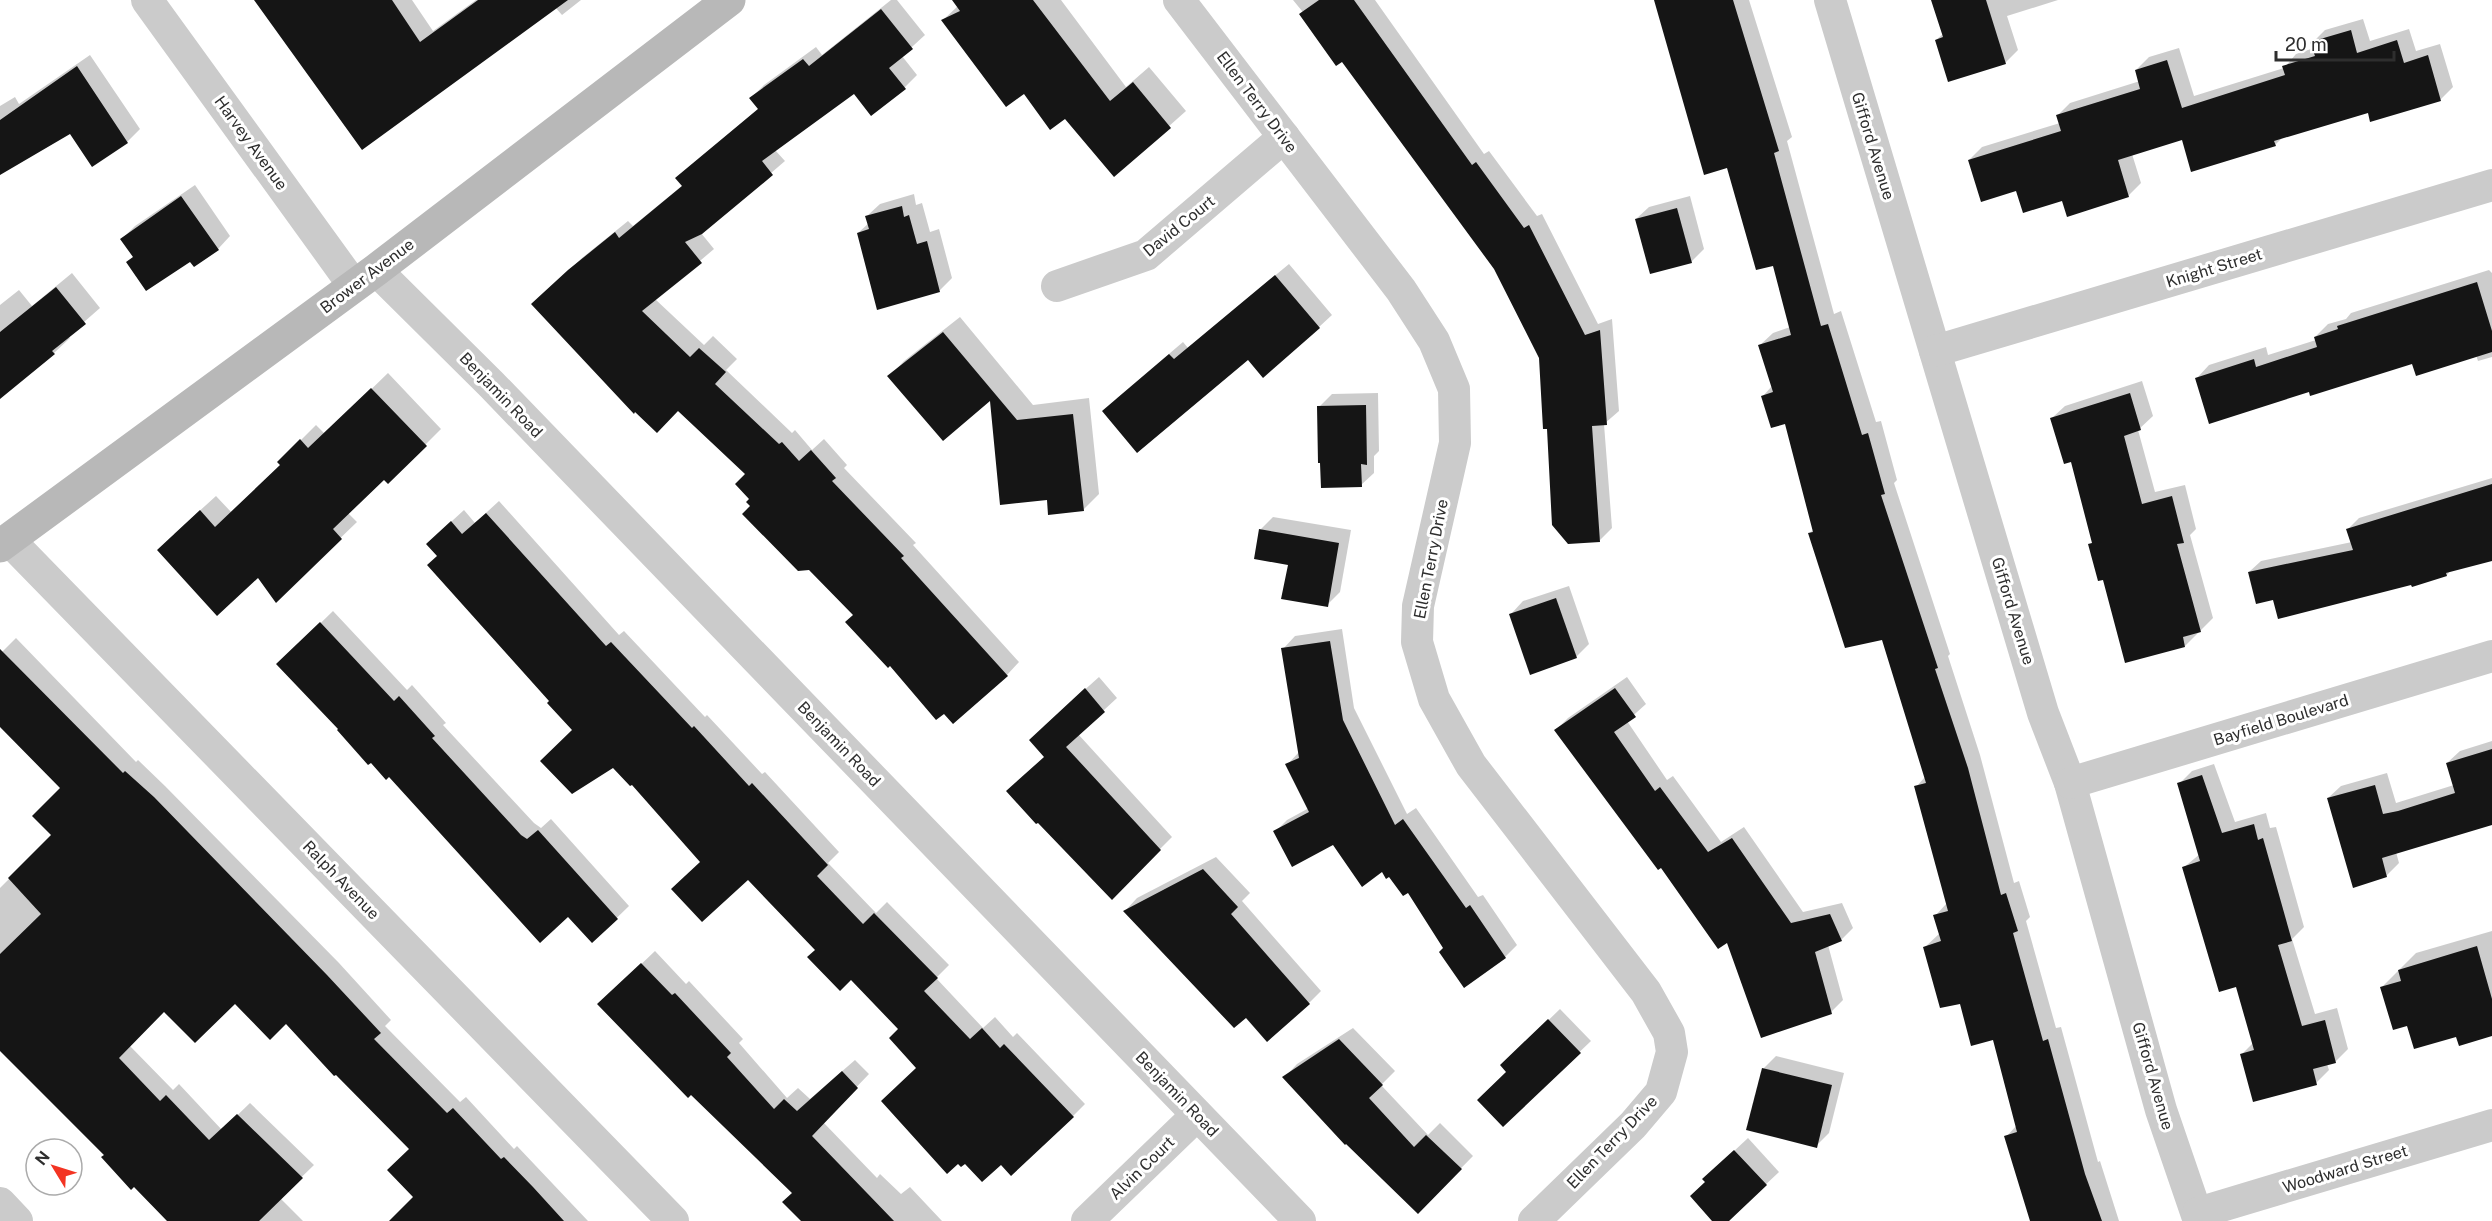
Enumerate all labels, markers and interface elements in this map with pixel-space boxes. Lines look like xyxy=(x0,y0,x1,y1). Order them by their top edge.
scale bar xyxy=(2276,24,2394,62)
text: 20 m xyxy=(2285,34,2327,55)
street label: Ellen Terry Drive xyxy=(1213,48,1301,156)
street label: Gifford Avenue xyxy=(1848,90,1898,202)
street label: Harvey Avenue xyxy=(210,92,292,194)
street label: David Court xyxy=(1139,191,1219,261)
street label: Brower Avenue xyxy=(316,235,418,317)
street label: Knight Street xyxy=(2164,244,2264,292)
street label: Benjamin Road xyxy=(456,348,546,442)
street label: Ellen Terry Drive xyxy=(1410,497,1452,621)
street label: Gifford Avenue xyxy=(1988,555,2038,667)
street label: Bayfield Boulevard xyxy=(2211,690,2351,750)
street label: Benjamin Road xyxy=(794,697,884,791)
street label: Ralph Avenue xyxy=(299,837,383,923)
street label: Gifford Avenue xyxy=(2129,1020,2177,1132)
street label: Benjamin Road xyxy=(1132,1047,1222,1141)
street label: Ellen Terry Drive xyxy=(1563,1092,1661,1192)
street label: Alvin Court xyxy=(1106,1132,1178,1204)
north arrow xyxy=(24,1137,84,1197)
street label: Woodward Street xyxy=(2280,1141,2410,1197)
text: N xyxy=(31,1147,54,1169)

